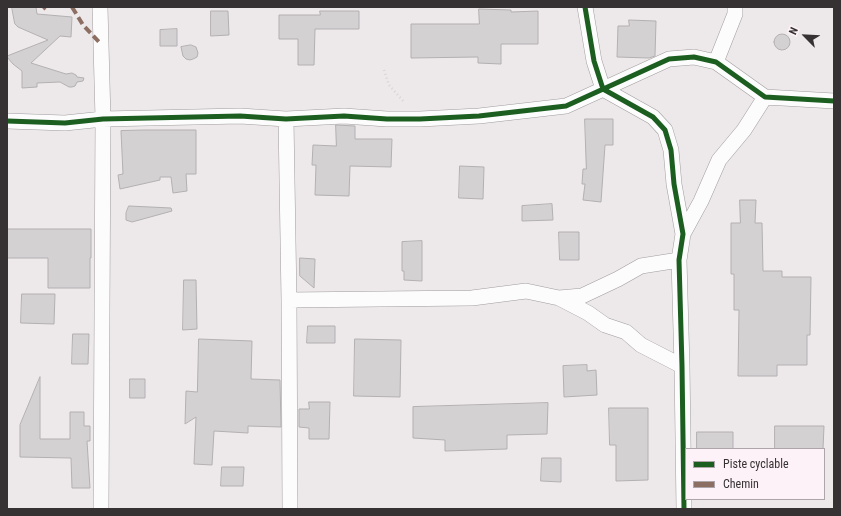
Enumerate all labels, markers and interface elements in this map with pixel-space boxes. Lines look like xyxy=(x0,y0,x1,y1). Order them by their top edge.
north arrow xyxy=(785,16,825,56)
text: N xyxy=(786,25,801,37)
legend xyxy=(685,448,825,500)
text: Piste cyclable xyxy=(723,457,789,471)
text: Chemin xyxy=(723,477,759,491)

